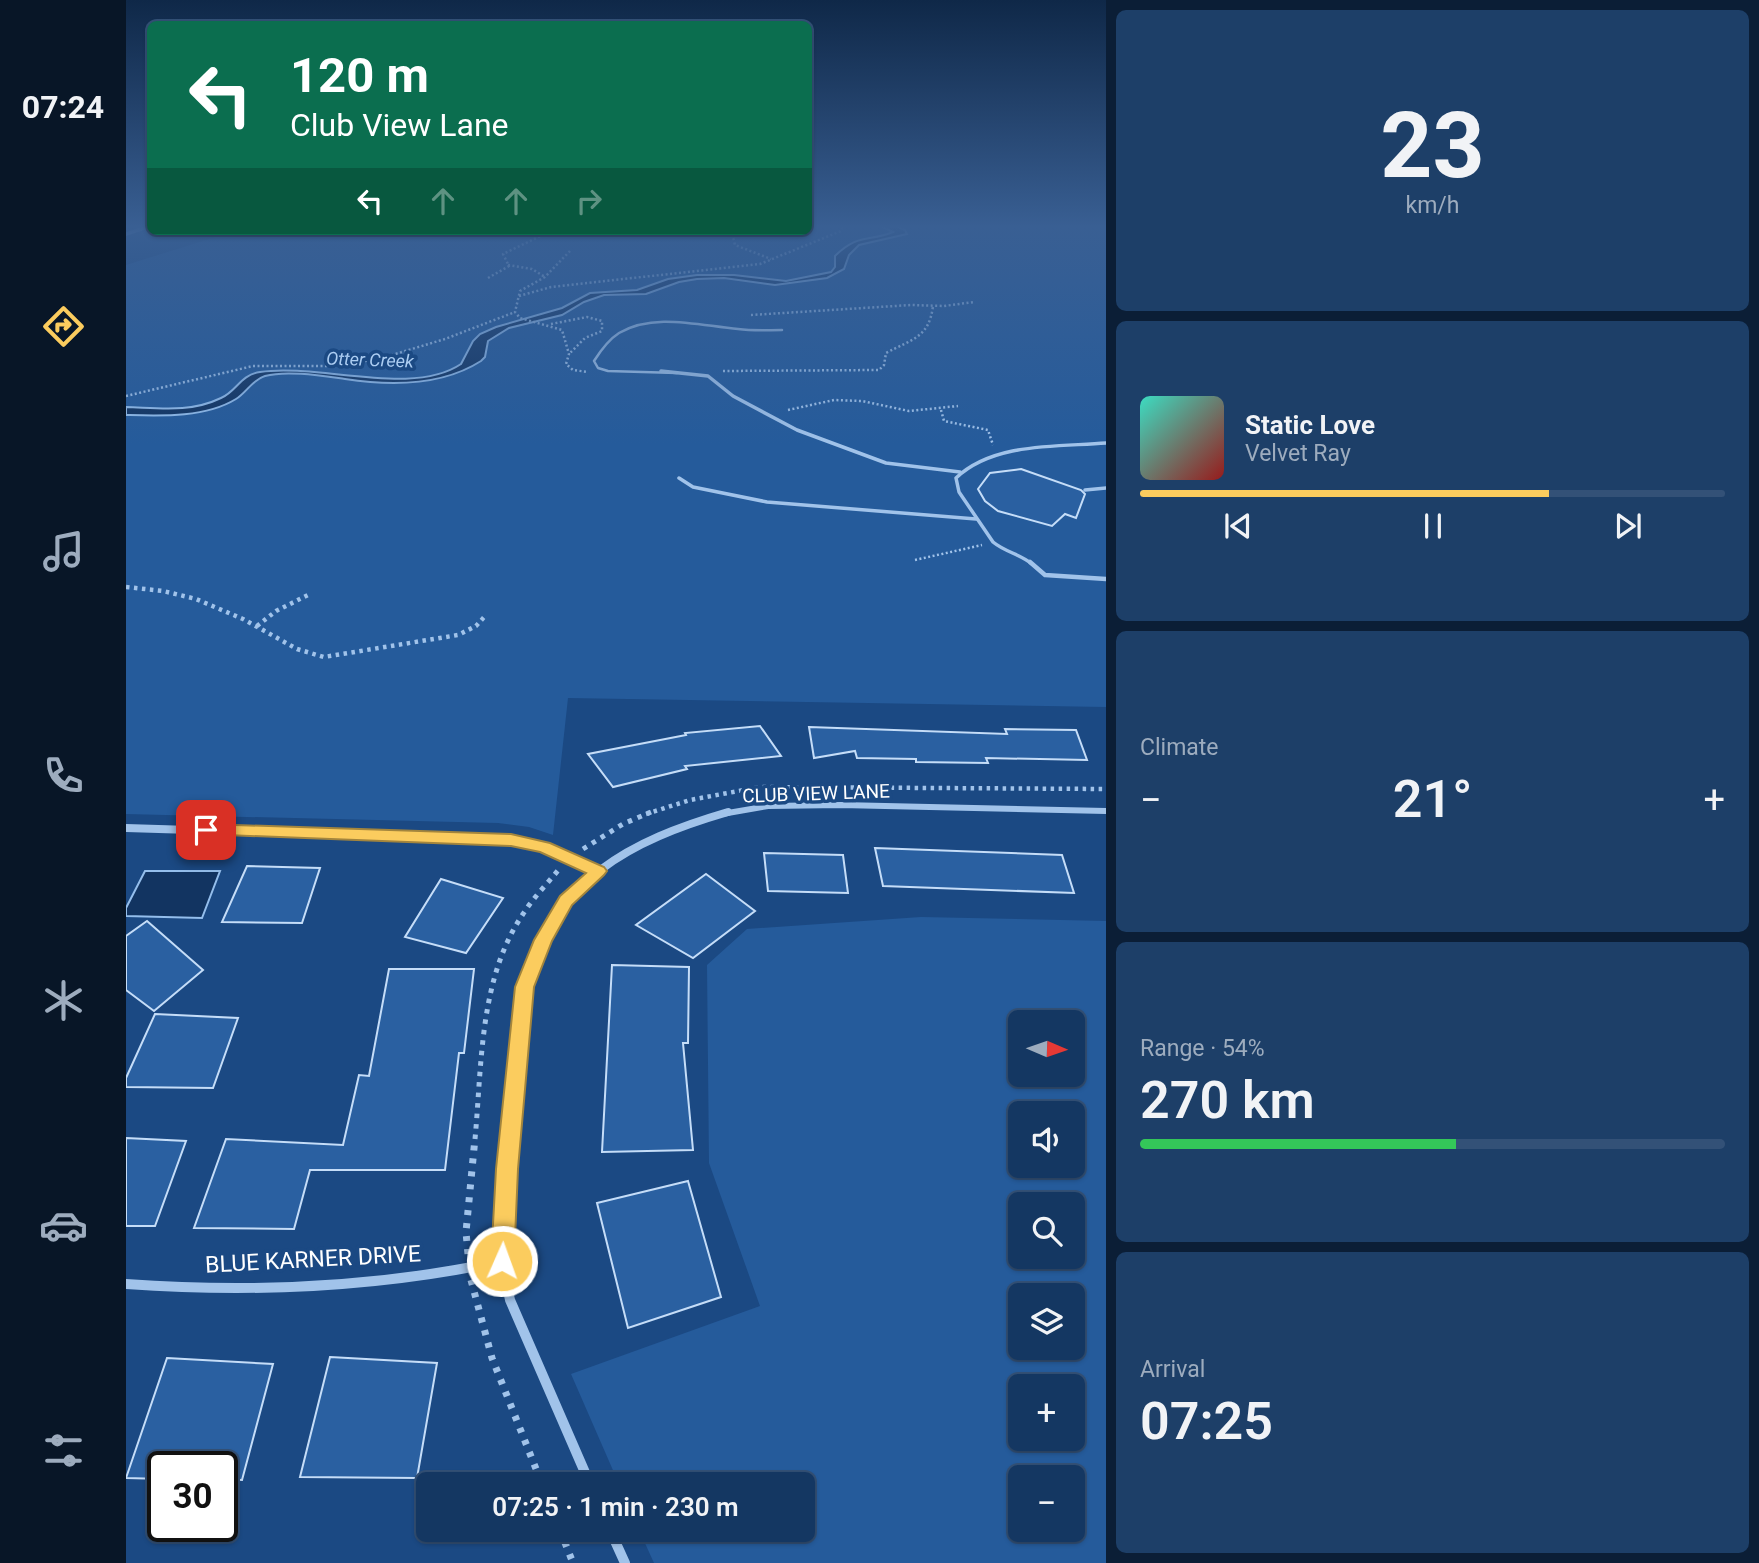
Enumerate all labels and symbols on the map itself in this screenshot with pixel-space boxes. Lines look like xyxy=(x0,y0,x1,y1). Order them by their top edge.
water label: Otter Creek xyxy=(326,347,415,372)
street label: CLUB VIEW LANE xyxy=(742,779,890,808)
pin xyxy=(176,800,236,860)
north arrow xyxy=(1008,1010,1085,1087)
position arrow xyxy=(465,1224,539,1298)
street label: BLUE KARNER DRIVE xyxy=(204,1240,422,1279)
speed limit sign: 30 xyxy=(147,1451,238,1542)

